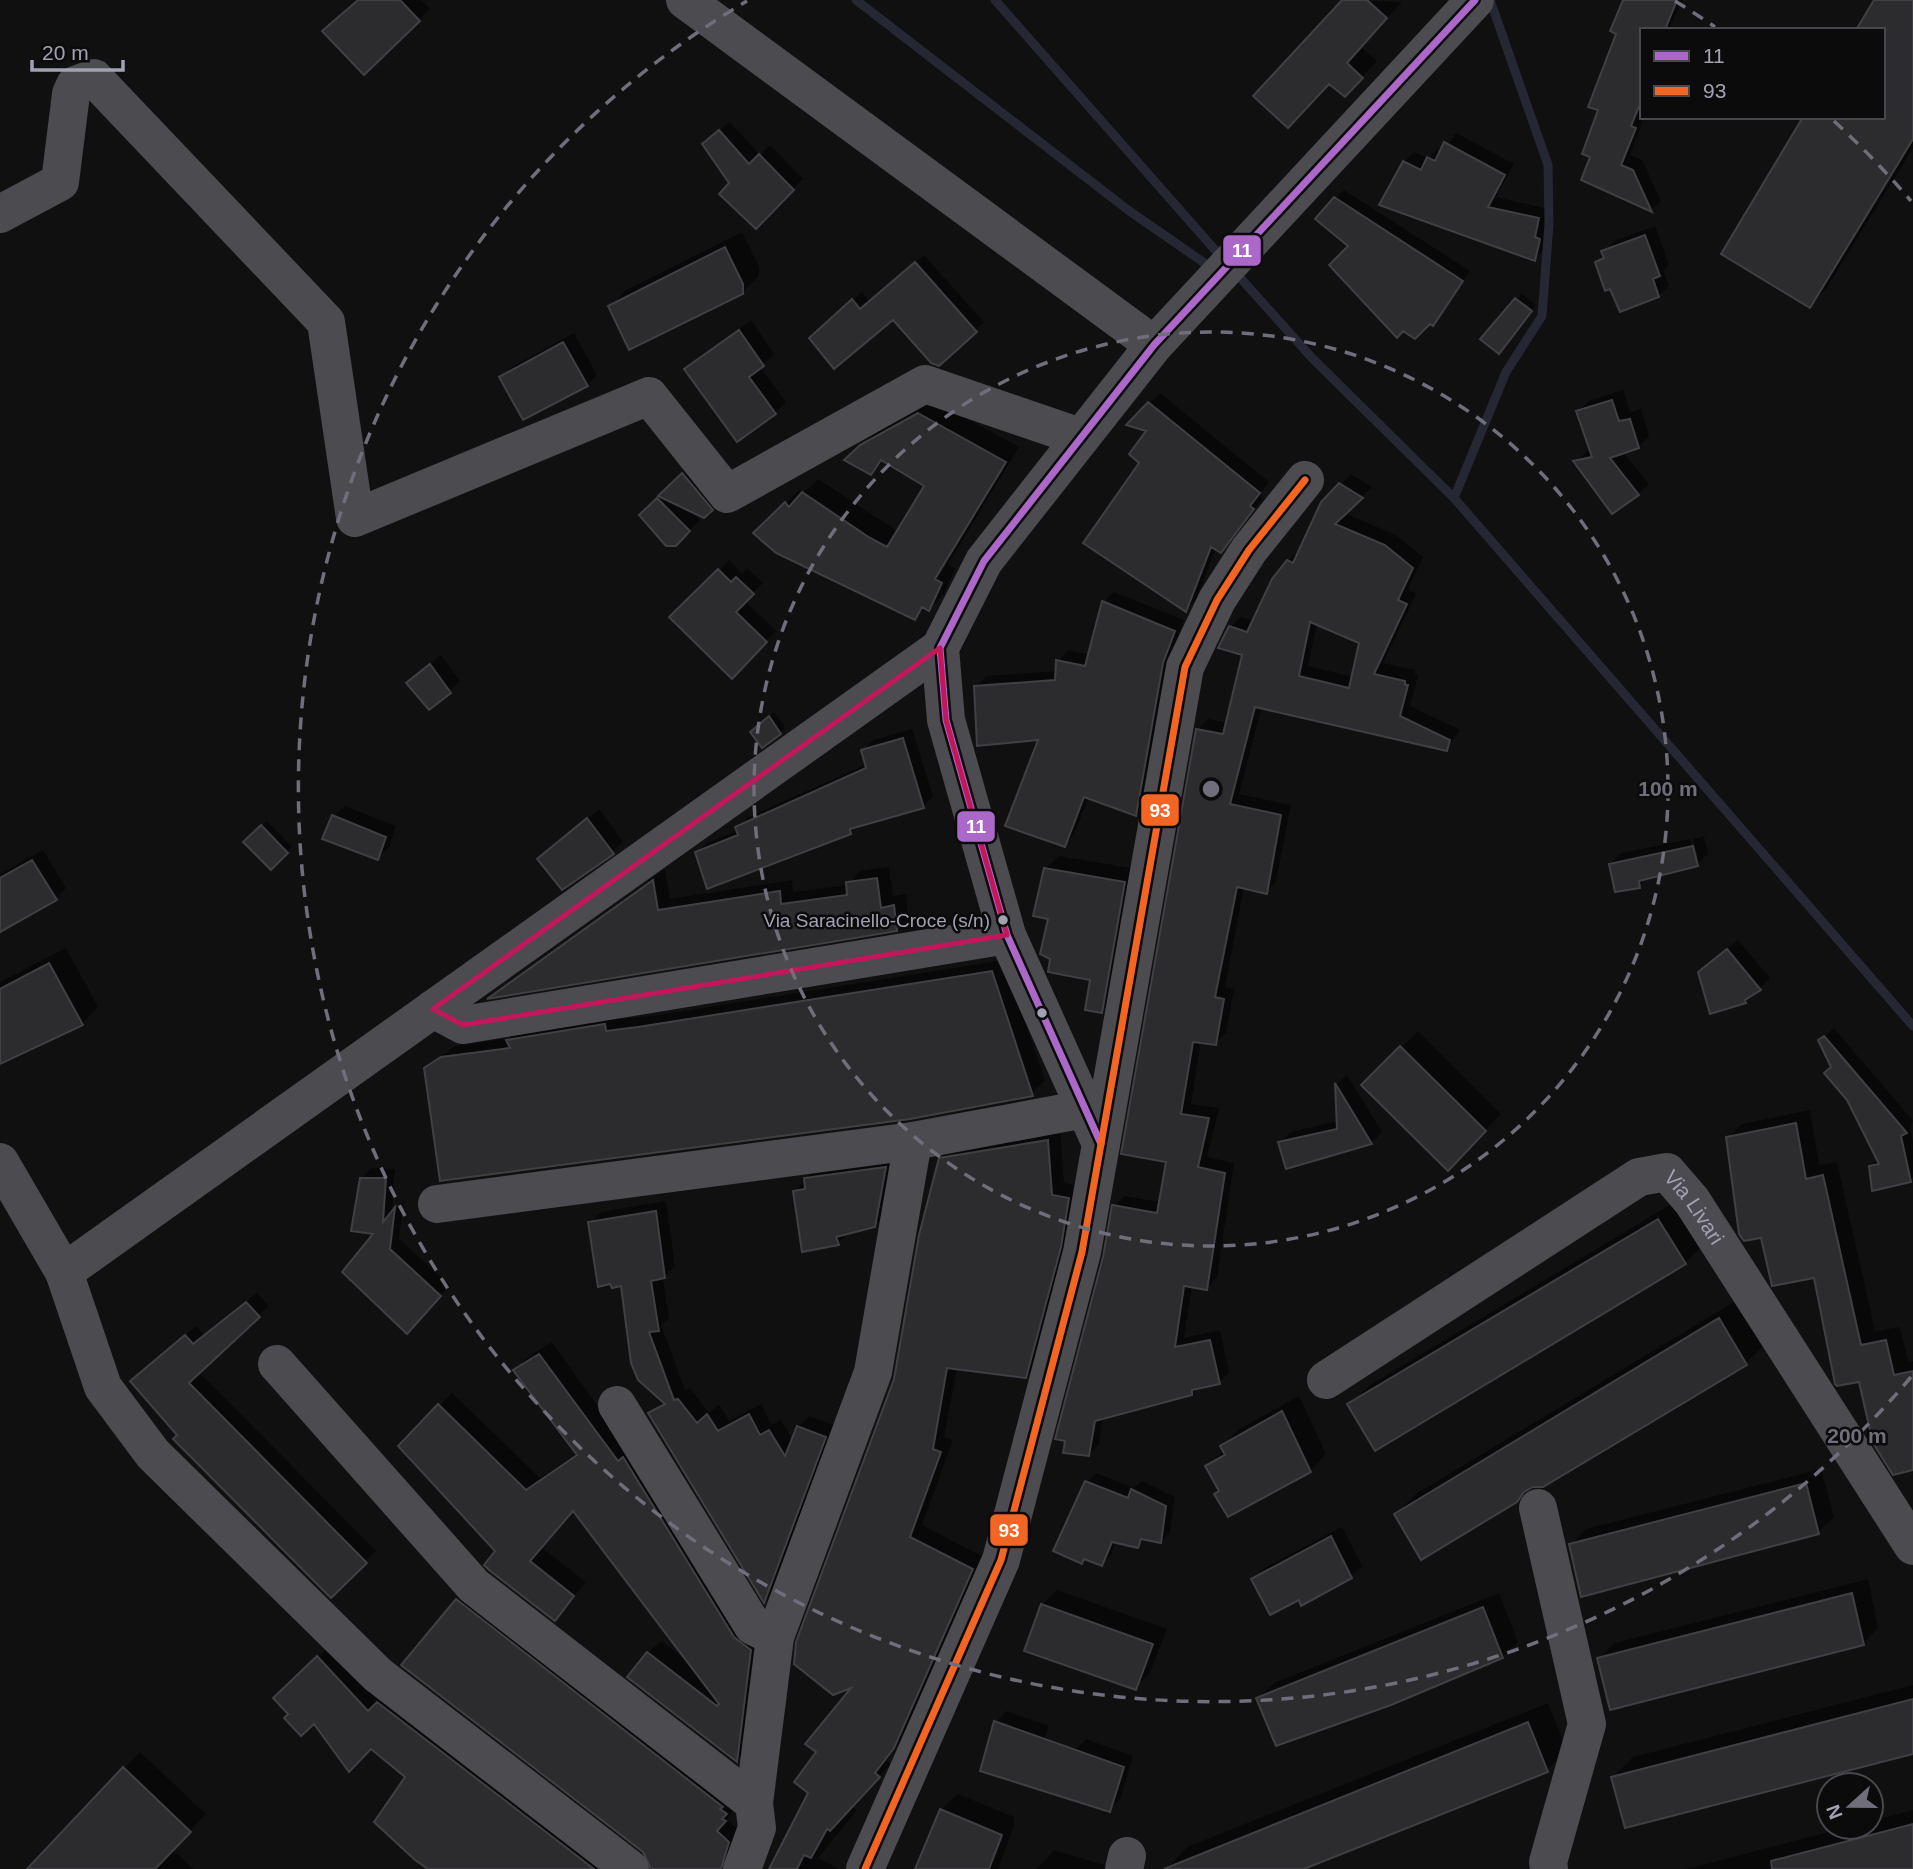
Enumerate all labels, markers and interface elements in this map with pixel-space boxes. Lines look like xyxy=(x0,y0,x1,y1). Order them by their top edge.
scale bar xyxy=(32,28,122,72)
legend xyxy=(1640,28,1885,119)
text: 20 m xyxy=(42,41,89,64)
text: 11 xyxy=(1703,44,1725,67)
text: 93 xyxy=(1703,79,1726,102)
line badge: 11 xyxy=(1222,234,1262,267)
text: 11 xyxy=(1232,240,1252,261)
centre of rings xyxy=(1199,777,1223,801)
text: 100 m xyxy=(1638,777,1698,800)
line badge: 93 xyxy=(1140,793,1180,827)
text: 93 xyxy=(1149,800,1171,821)
line badge: 11 xyxy=(956,810,996,843)
text: 11 xyxy=(966,816,986,837)
place label: Via Saracinello-Croce (s/n) xyxy=(763,910,990,931)
marker: Via Saracinello-Croce (s/n) xyxy=(996,913,1010,927)
unlabelled marker xyxy=(1035,1006,1049,1020)
street label: Via Livari xyxy=(1660,1165,1729,1248)
text: 200 m xyxy=(1827,1424,1887,1447)
line badge: 93 xyxy=(989,1513,1029,1547)
text: 93 xyxy=(998,1520,1020,1541)
north arrow xyxy=(1815,1771,1885,1841)
text: N xyxy=(1822,1802,1847,1822)

